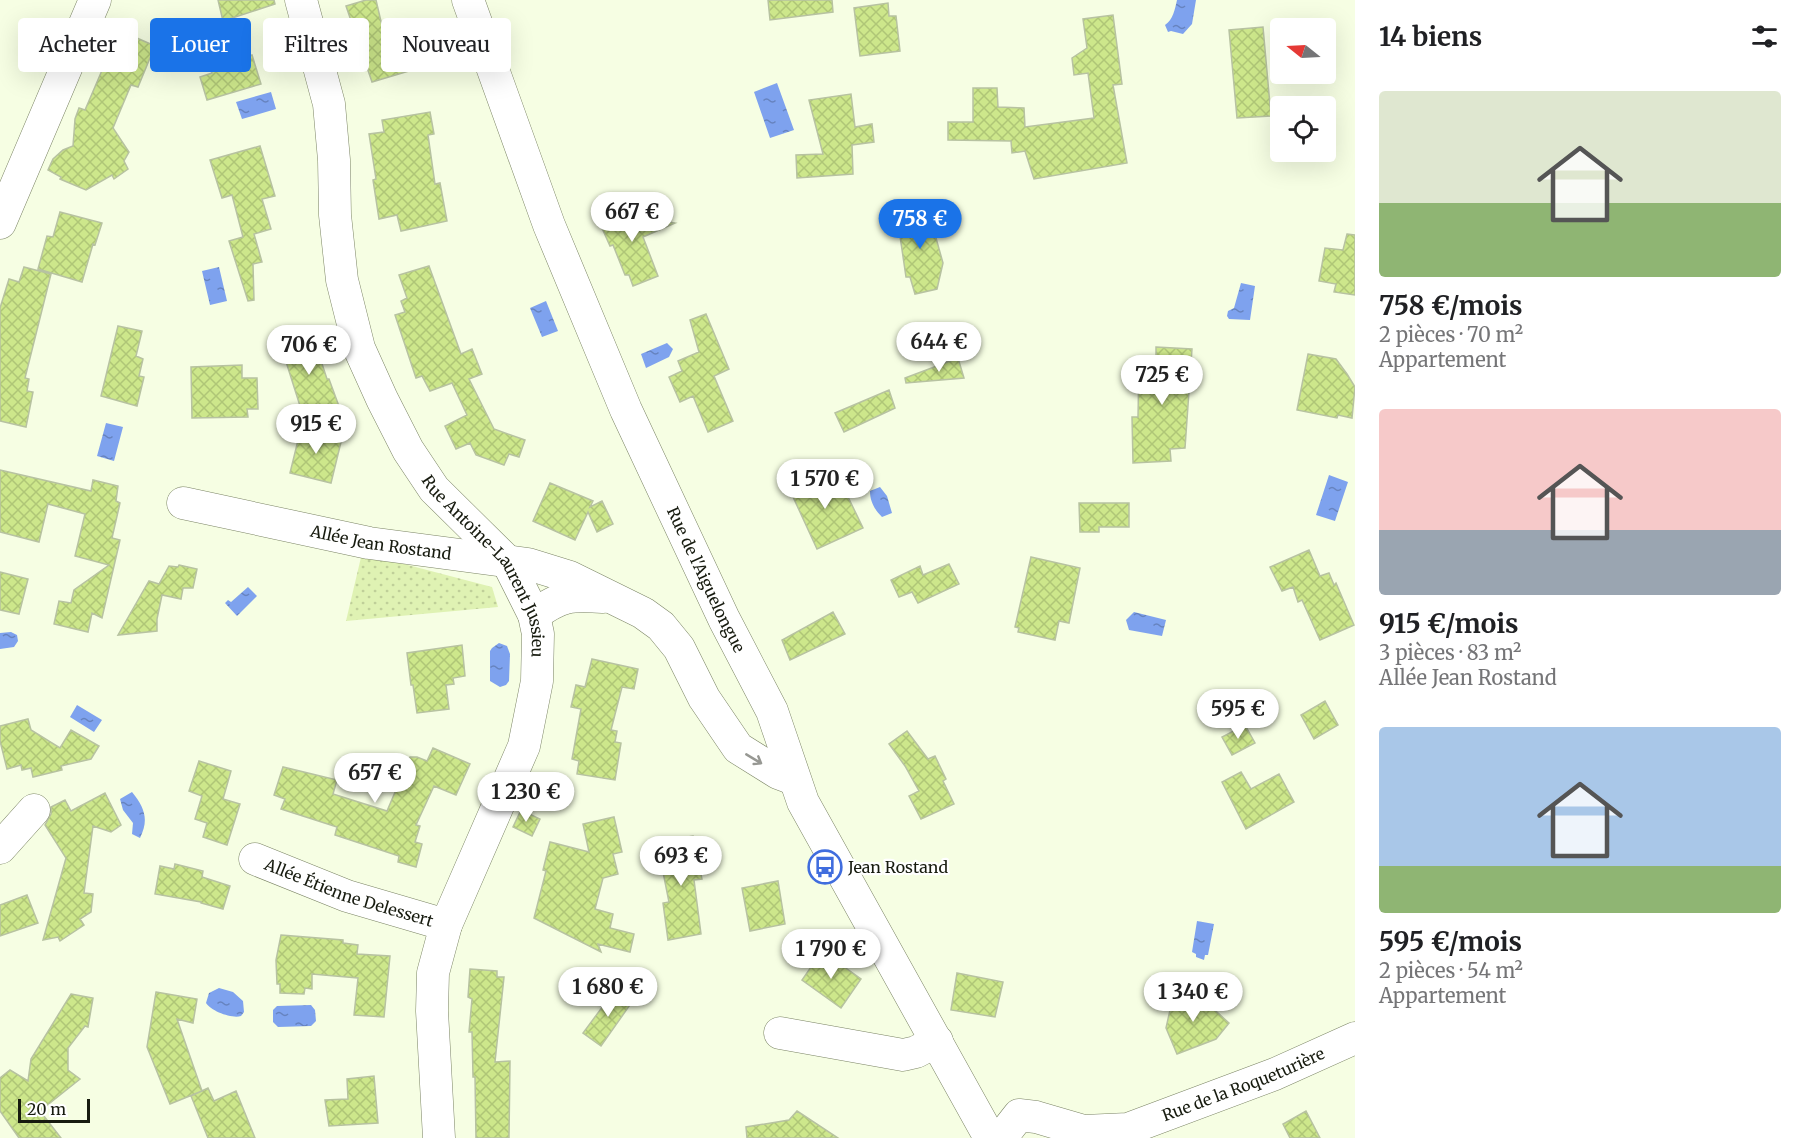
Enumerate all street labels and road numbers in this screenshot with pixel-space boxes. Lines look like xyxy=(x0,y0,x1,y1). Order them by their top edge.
street label: Rue Antoine-Laurent Jussieu xyxy=(418,471,548,658)
street label: Rue de l'Aiguelongue xyxy=(663,503,750,656)
street label: Allée Jean Rostand xyxy=(308,521,453,564)
street label: Allée Étienne Delessert xyxy=(261,854,436,931)
street label: Rue de la Roqueturière xyxy=(1159,1043,1328,1125)

